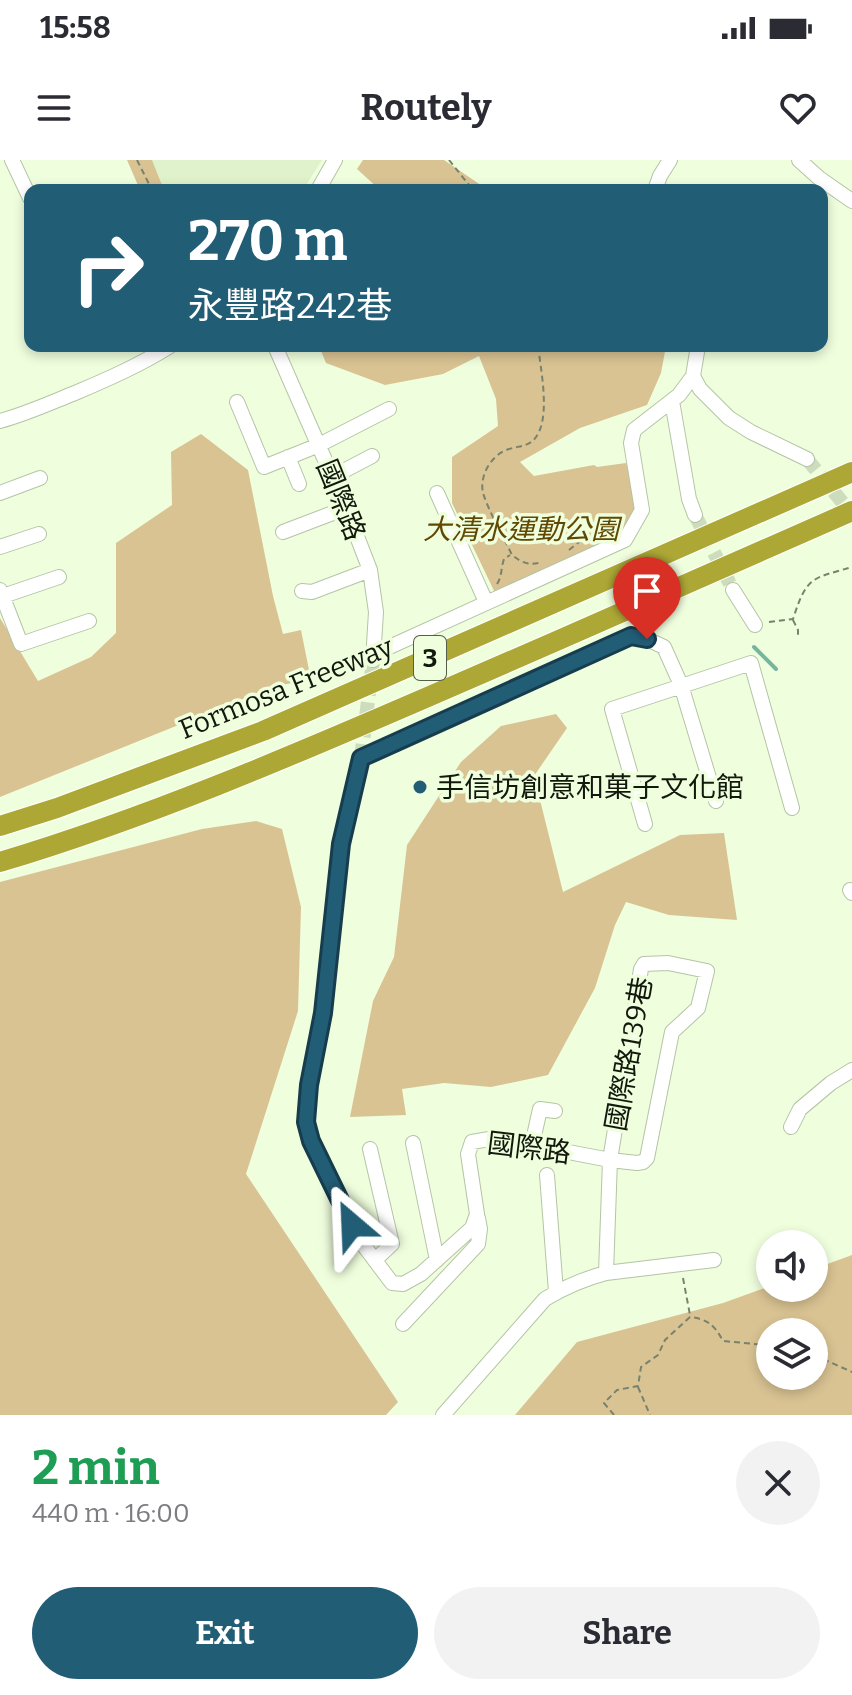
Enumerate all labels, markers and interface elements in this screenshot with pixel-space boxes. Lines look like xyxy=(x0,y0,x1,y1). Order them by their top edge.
text: 15:58 xyxy=(40,10,111,46)
icon: menu xyxy=(32,86,76,130)
text: Routely xyxy=(361,86,491,130)
icon: heart xyxy=(776,86,820,130)
text: 270 m xyxy=(188,208,348,275)
icon: right xyxy=(56,216,160,320)
text: 永豐路242巷 xyxy=(188,284,392,328)
street label: 國際路 xyxy=(310,455,372,545)
park label: 大清水運動公園 xyxy=(423,513,623,546)
pin xyxy=(613,557,681,639)
icon: arrive xyxy=(625,569,669,613)
street label: Formosa Freeway xyxy=(174,630,398,746)
road number: 3 xyxy=(414,636,446,680)
place label: 手信坊創意和菓子文化館 xyxy=(436,771,744,804)
marker: 手信坊創意和菓子文化館 xyxy=(411,778,429,796)
street label: 國際路139巷 xyxy=(599,974,659,1134)
street label: 國際路 xyxy=(485,1127,573,1169)
position arrow xyxy=(310,1183,394,1267)
map controls xyxy=(756,1230,828,1390)
button: sound xyxy=(756,1230,828,1302)
button: layers xyxy=(756,1318,828,1390)
text: 2 min xyxy=(32,1439,160,1497)
button: close xyxy=(736,1441,820,1525)
text: 440 m · 16:00 xyxy=(32,1498,190,1529)
button: Exit xyxy=(32,1587,418,1679)
button: Share xyxy=(434,1587,820,1679)

